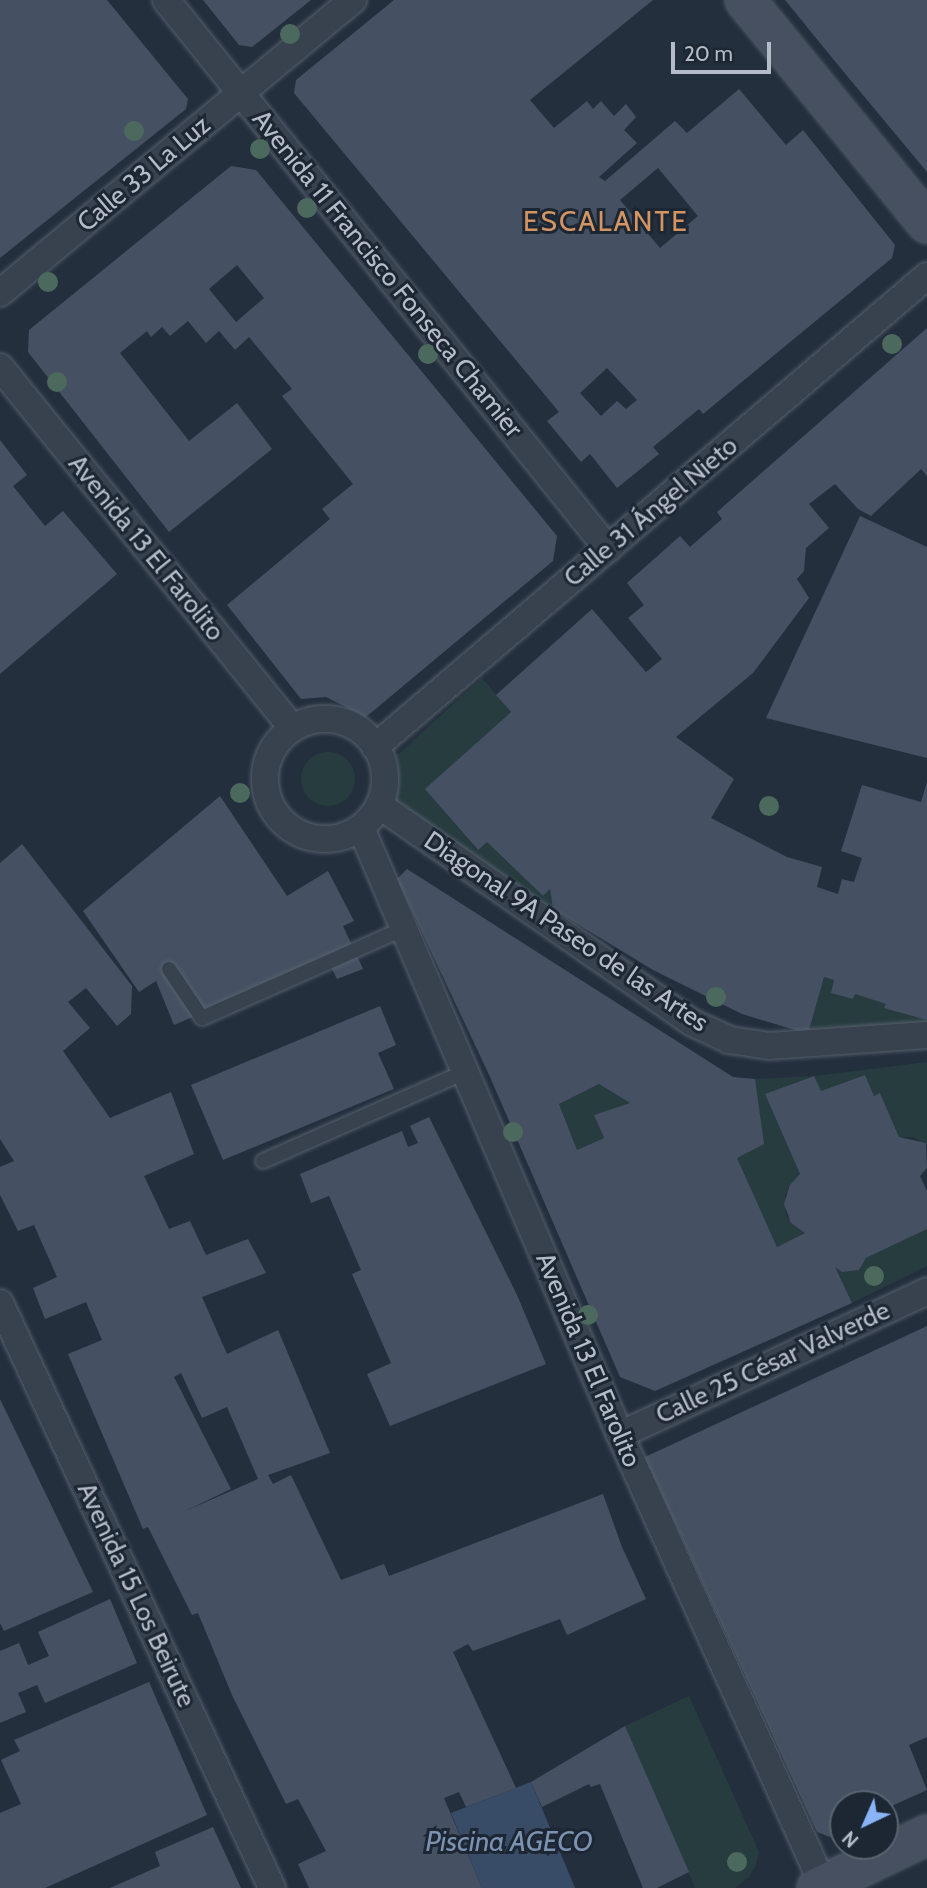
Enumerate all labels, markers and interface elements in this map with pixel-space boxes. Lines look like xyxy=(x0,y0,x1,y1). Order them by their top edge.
scale bar xyxy=(675,28,775,72)
text: 20 m xyxy=(684,41,733,66)
street label: Avenida 11 Francisco Fonseca Chamier xyxy=(245,104,529,444)
street label: Calle 33 La Luz xyxy=(71,109,217,239)
district label: ESCALANTE xyxy=(524,204,688,238)
street label: Calle 31 Ángel Nieto xyxy=(558,430,744,594)
street label: Avenida 13 El Farolito xyxy=(62,449,230,647)
street label: Diagonal 9A Paseo de las Artes xyxy=(418,825,714,1039)
street label: Avenida 13 El Farolito xyxy=(529,1248,647,1472)
street label: Calle 25 César Valverde xyxy=(651,1295,895,1431)
street label: Avenida 15 Los Beirute xyxy=(70,1478,202,1712)
north arrow xyxy=(829,1790,899,1860)
water label: Piscina AGECO xyxy=(425,1824,593,1858)
text: N xyxy=(838,1826,863,1852)

